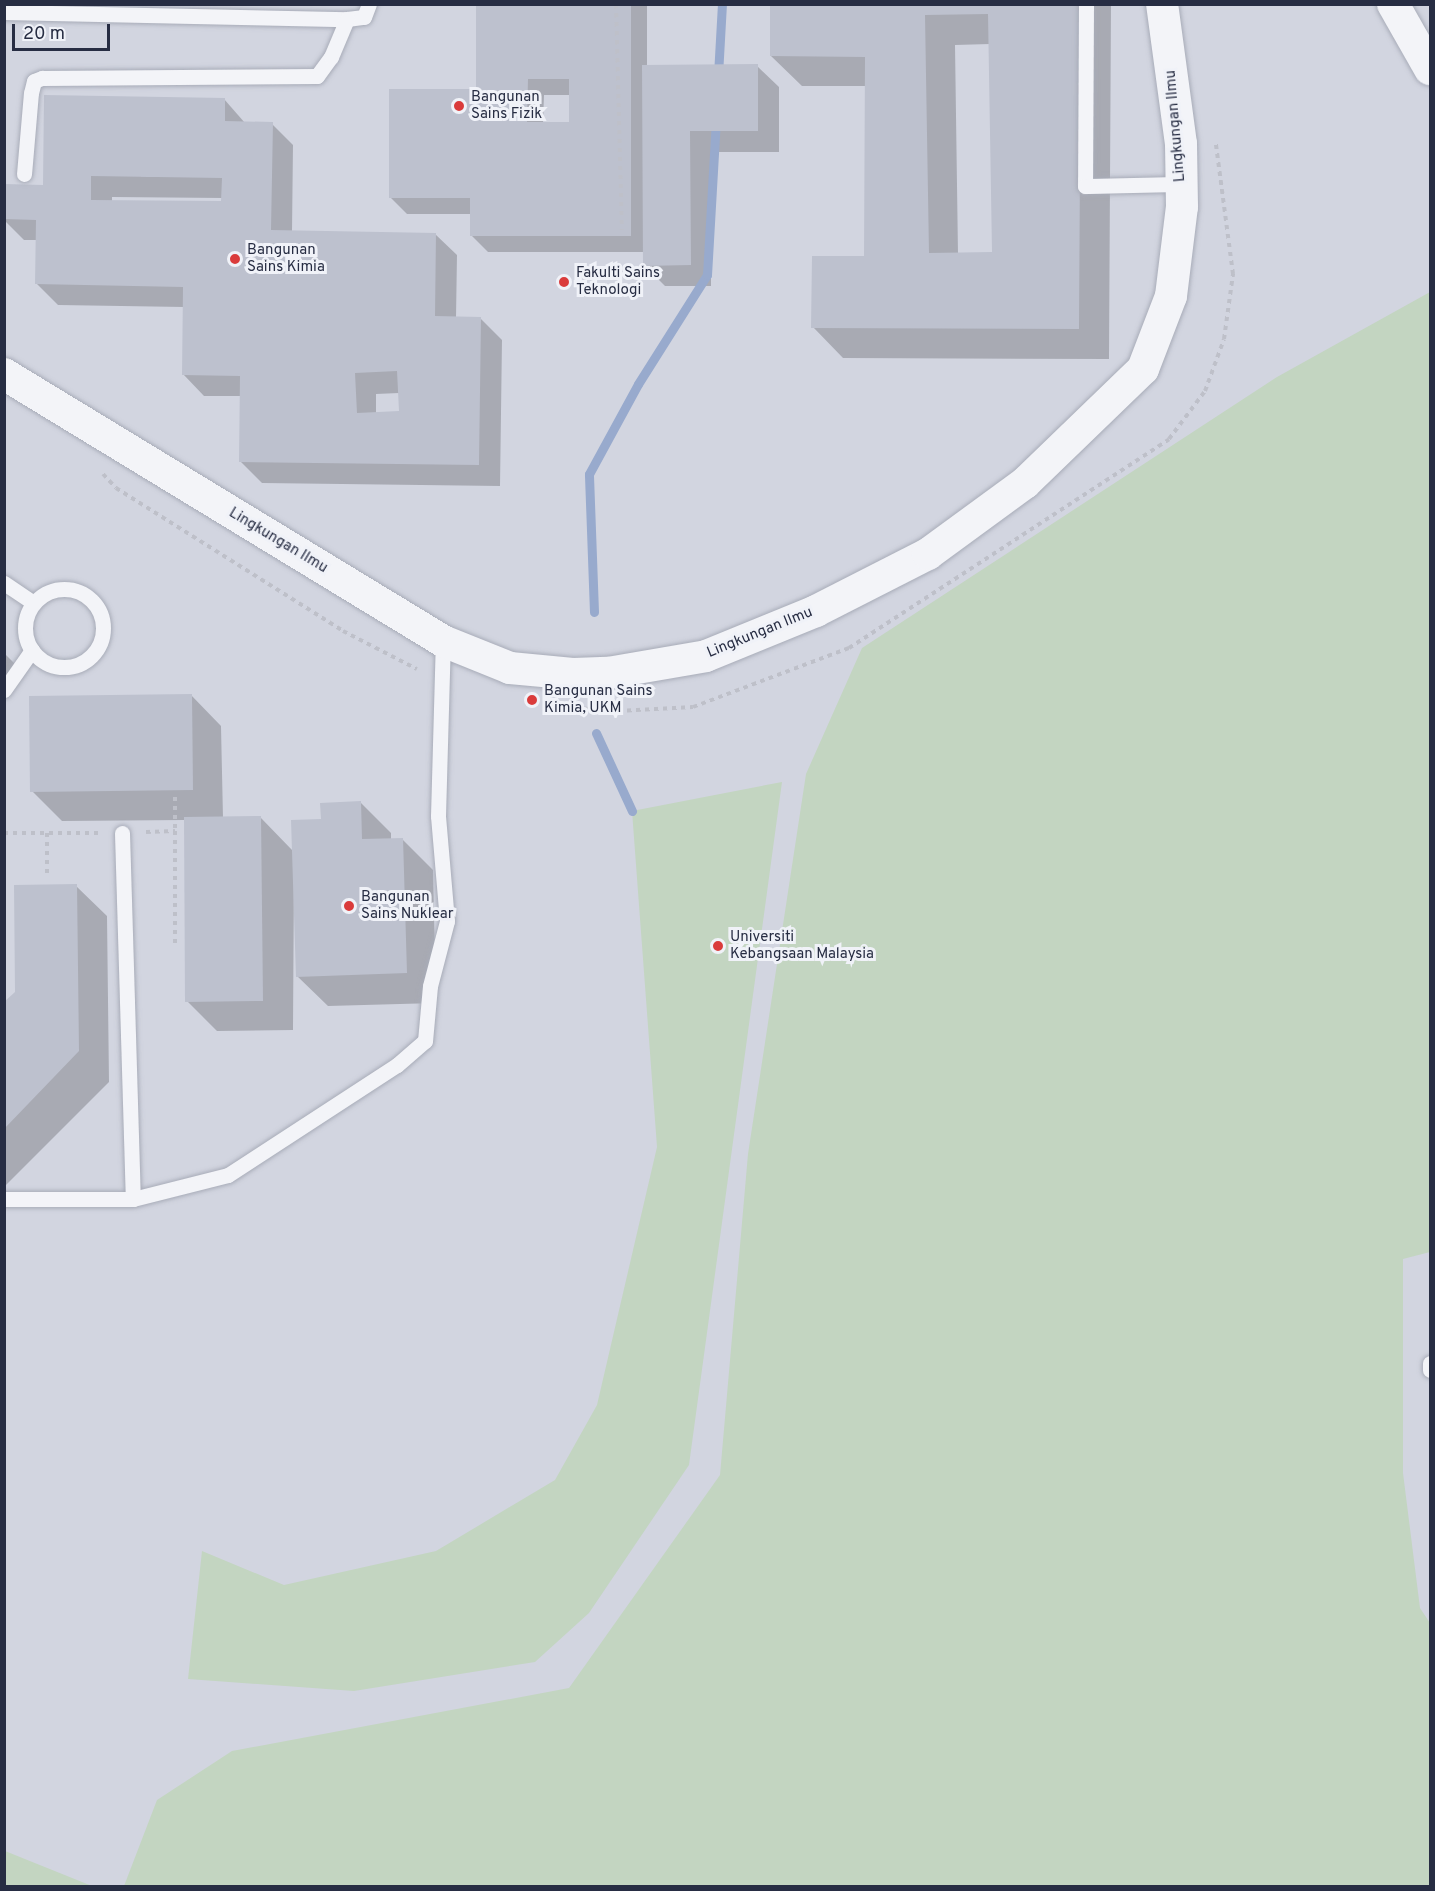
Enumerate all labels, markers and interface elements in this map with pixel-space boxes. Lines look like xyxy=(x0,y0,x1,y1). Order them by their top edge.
scale bar xyxy=(15,12,112,50)
text: 20 m xyxy=(23,23,65,46)
street label: Lingkungan Ilmu xyxy=(1162,69,1190,183)
place label: Bangunan Sains Fizik xyxy=(471,88,542,123)
marker: Bangunan Sains Fizik xyxy=(452,99,466,113)
place label: Bangunan Sains Kimia xyxy=(247,241,325,276)
marker: Bangunan Sains Kimia xyxy=(228,252,242,266)
place label: Fakulti Sains Teknologi xyxy=(576,264,660,299)
marker: Fakulti Sains Teknologi xyxy=(557,275,571,289)
street label: Lingkungan Ilmu xyxy=(225,504,331,578)
street label: Lingkungan Ilmu xyxy=(705,604,815,662)
place label: Bangunan Sains Kimia, UKM xyxy=(544,682,652,717)
marker: Bangunan Sains Kimia, UKM xyxy=(525,693,539,707)
place label: Bangunan Sains Nuklear xyxy=(361,888,454,923)
marker: Bangunan Sains Nuklear xyxy=(342,899,356,913)
place label: Universiti Kebangsaan Malaysia xyxy=(730,928,874,963)
marker: Universiti Kebangsaan Malaysia xyxy=(711,939,725,953)

